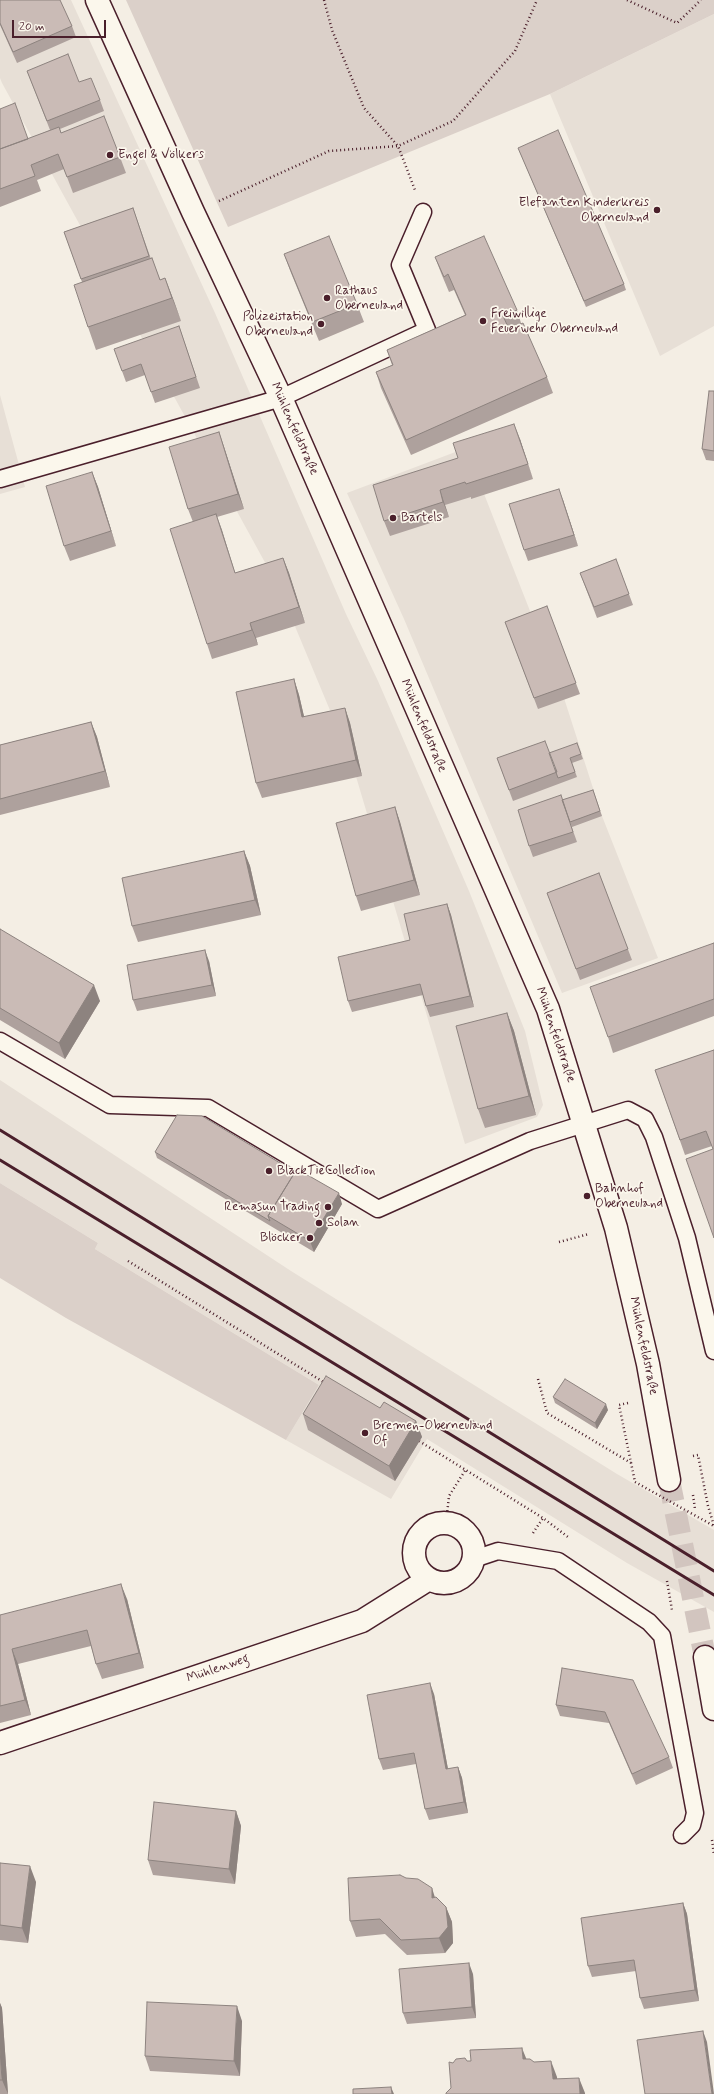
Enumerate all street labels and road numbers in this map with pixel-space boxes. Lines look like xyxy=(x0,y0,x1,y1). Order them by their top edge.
street label: Mühlenfeldstraße xyxy=(267,380,321,478)
street label: Mühlenfeldstraße xyxy=(396,677,450,775)
street label: Mühlenfeldstraße xyxy=(531,985,579,1085)
street label: Mühlenfeldstraße xyxy=(625,1296,661,1396)
street label: Mühlenweg xyxy=(185,1651,251,1687)

